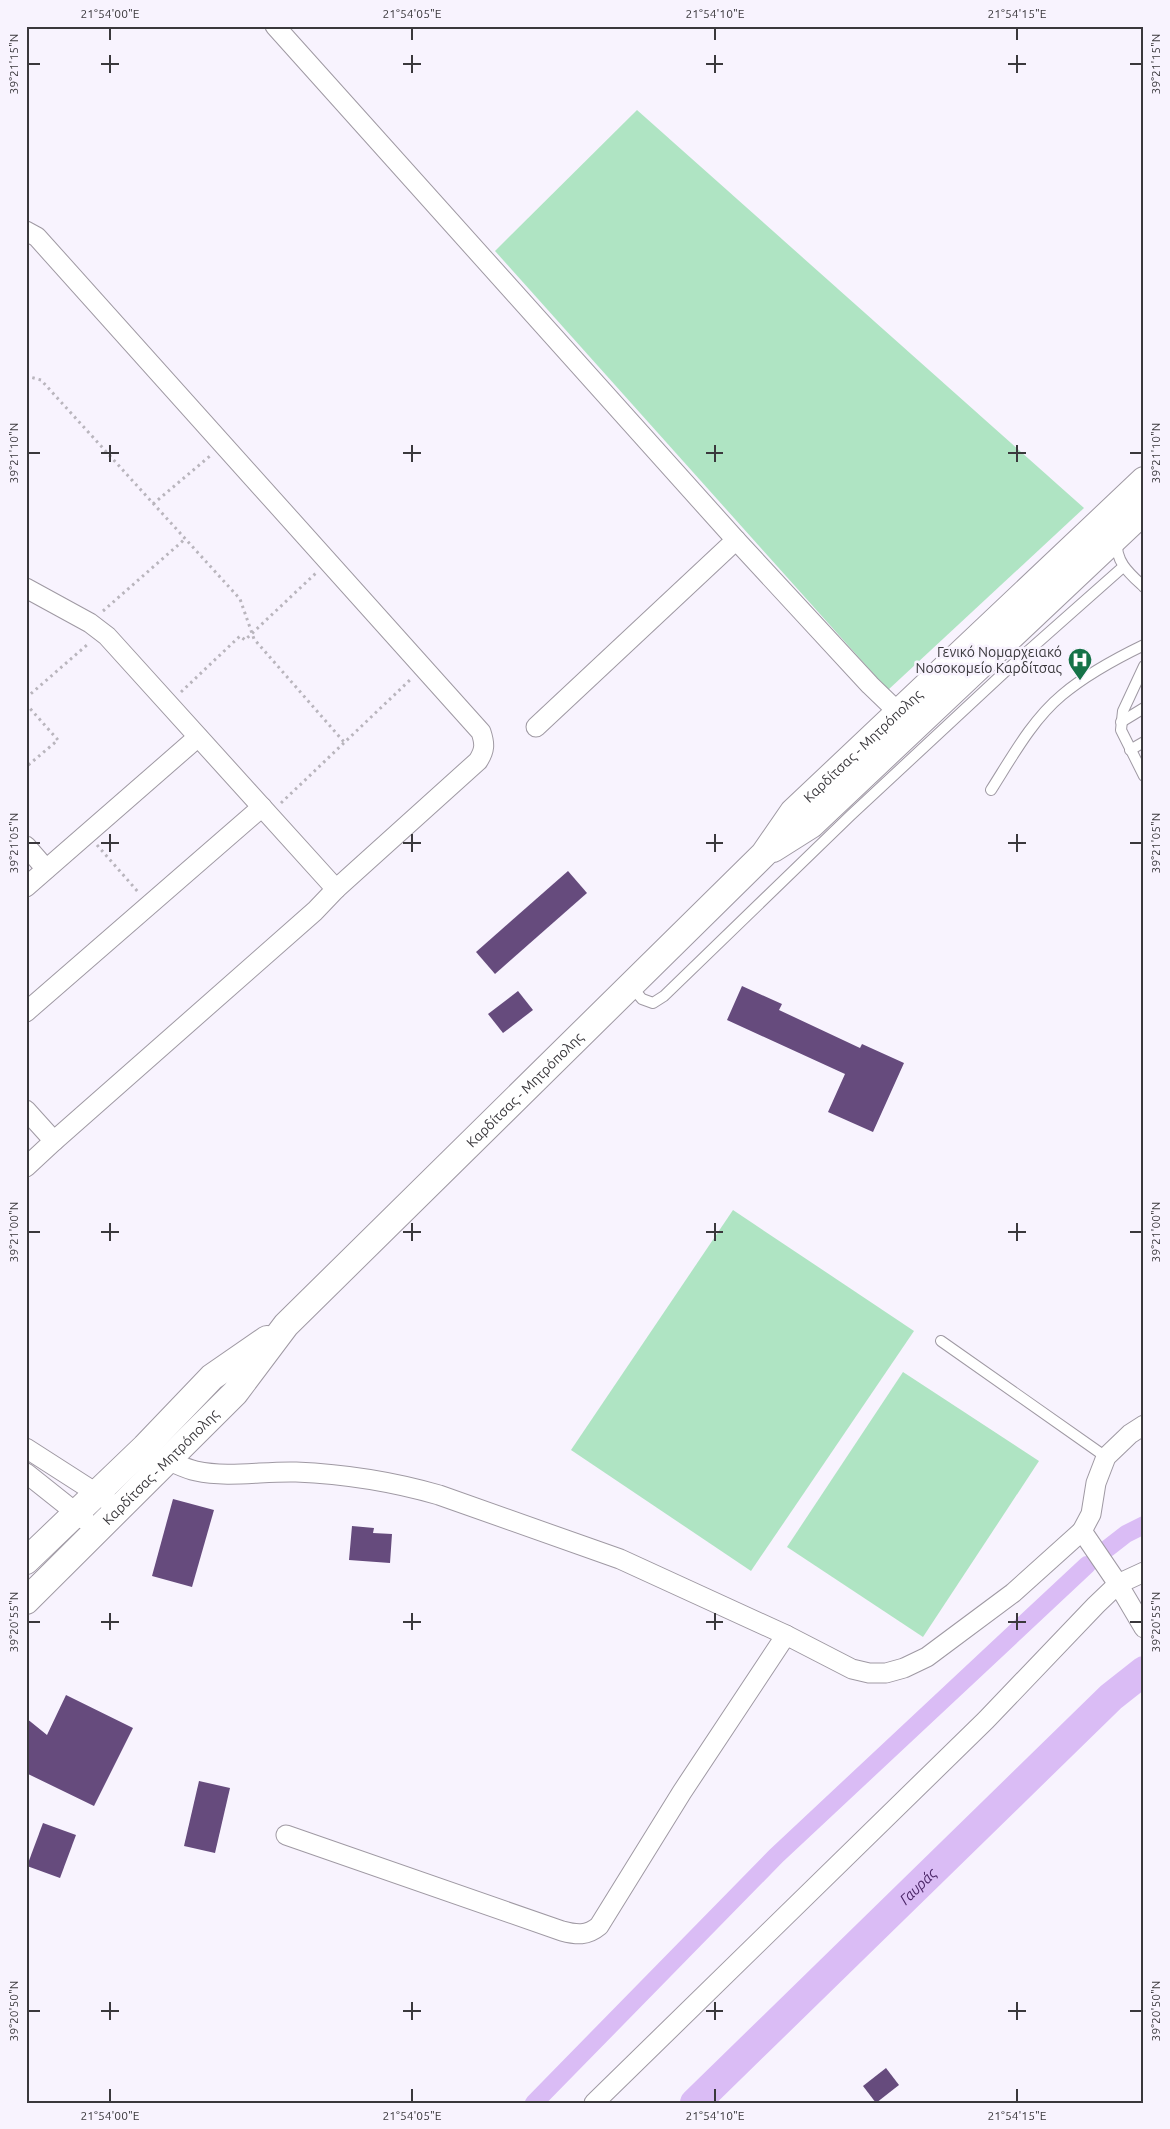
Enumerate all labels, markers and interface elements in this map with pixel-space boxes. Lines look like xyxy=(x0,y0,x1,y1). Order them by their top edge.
text: 21°54'00"E xyxy=(81,7,140,20)
text: 21°54'05"E xyxy=(383,7,442,20)
text: 21°54'10"E xyxy=(686,7,745,20)
text: 21°54'15"E xyxy=(988,7,1047,20)
text: 39°21'15"N xyxy=(7,34,20,94)
text: 39°21'15"N xyxy=(1149,34,1162,94)
text: 39°21'10"N xyxy=(7,423,20,483)
text: 39°21'10"N xyxy=(1149,423,1162,483)
place label: Γενικό Νομαρχειακό Νοσοκομείο Καρδίτσας xyxy=(916,644,1063,676)
hospital icon: Γενικό Νομαρχειακό Νοσοκομείο Καρδίτσας xyxy=(1067,647,1093,681)
street label: Καρδίτσας - Μητρόπολης xyxy=(800,686,926,806)
text: 39°21'05"N xyxy=(7,813,20,873)
text: 39°21'05"N xyxy=(1149,813,1162,873)
street label: Καρδίτσας - Μητρόπολης xyxy=(463,1029,587,1151)
text: 39°21'00"N xyxy=(7,1202,20,1262)
text: 39°21'00"N xyxy=(1149,1202,1162,1262)
street label: Καρδίτσας - Μητρόπολης xyxy=(99,1405,222,1528)
text: 39°20'55"N xyxy=(7,1592,20,1652)
text: 39°20'55"N xyxy=(1149,1592,1162,1652)
water label: Γαυράς xyxy=(896,1864,940,1907)
text: 39°20'50"N xyxy=(7,1981,20,2041)
text: 39°20'50"N xyxy=(1149,1981,1162,2041)
text: 21°54'00"E xyxy=(81,2109,140,2122)
text: 21°54'05"E xyxy=(383,2109,442,2122)
text: 21°54'10"E xyxy=(686,2109,745,2122)
text: 21°54'15"E xyxy=(988,2109,1047,2122)

